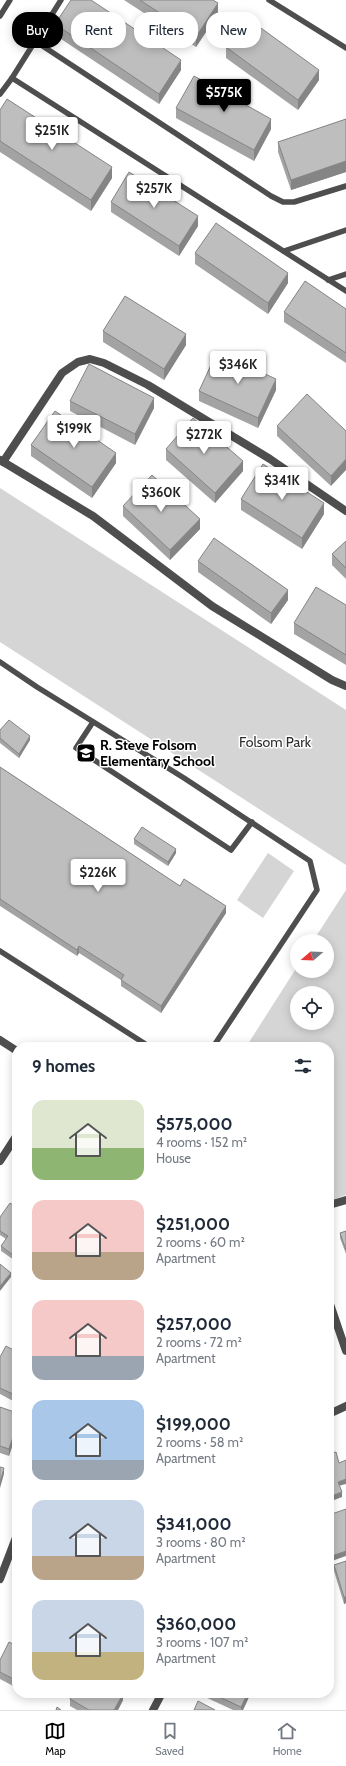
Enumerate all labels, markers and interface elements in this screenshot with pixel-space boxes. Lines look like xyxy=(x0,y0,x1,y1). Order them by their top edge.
chip: Buy xyxy=(12,12,63,48)
chip: Rent xyxy=(71,12,126,48)
chip: Filters xyxy=(134,12,198,48)
chip: New xyxy=(206,12,261,48)
pin: $575K xyxy=(196,79,252,113)
text: $575K xyxy=(206,84,242,100)
pin: $251K xyxy=(24,117,80,151)
text: $251K xyxy=(35,122,69,138)
pin: $257K xyxy=(126,175,182,209)
text: $257K xyxy=(136,180,172,196)
pin: $346K xyxy=(210,351,266,385)
text: $346K xyxy=(219,356,257,372)
pin: $199K xyxy=(46,415,102,449)
text: $199K xyxy=(56,420,92,436)
pin: $272K xyxy=(176,421,232,455)
text: $272K xyxy=(186,426,222,442)
pin: $341K xyxy=(254,467,310,501)
text: $341K xyxy=(264,472,300,488)
pin: $360K xyxy=(133,479,189,513)
text: $360K xyxy=(141,484,181,500)
park label: Folsom Park xyxy=(239,733,312,751)
place label: R. Steve Folsom Elementary School xyxy=(100,736,215,770)
school or university icon: R. Steve Folsom Elementary School xyxy=(75,742,97,764)
pin: $226K xyxy=(70,859,126,893)
text: $226K xyxy=(80,864,116,880)
north arrow xyxy=(290,934,334,978)
map controls xyxy=(290,934,334,1030)
button: locate xyxy=(290,986,334,1030)
icon: filters xyxy=(292,1055,314,1077)
text: 9 homes xyxy=(32,1056,95,1076)
text: $575,000 xyxy=(156,1114,233,1134)
icon: home xyxy=(64,1116,112,1164)
text: 4 rooms · 152 m² xyxy=(156,1134,247,1150)
text: House xyxy=(156,1150,191,1166)
text: $251,000 xyxy=(156,1214,230,1234)
icon: home xyxy=(64,1216,112,1264)
text: 2 rooms · 60 m² xyxy=(156,1234,245,1250)
text: Apartment xyxy=(156,1250,216,1266)
text: $257,000 xyxy=(156,1314,232,1334)
icon: home xyxy=(64,1316,112,1364)
text: 2 rooms · 72 m² xyxy=(156,1334,242,1350)
text: Apartment xyxy=(156,1350,216,1366)
text: $199,000 xyxy=(156,1414,231,1434)
icon: home xyxy=(64,1416,112,1464)
text: 2 rooms · 58 m² xyxy=(156,1434,243,1450)
text: Apartment xyxy=(156,1450,216,1466)
text: $341,000 xyxy=(156,1514,232,1534)
icon: home xyxy=(64,1516,112,1564)
text: 3 rooms · 80 m² xyxy=(156,1534,246,1550)
text: Apartment xyxy=(156,1550,216,1566)
text: $360,000 xyxy=(156,1614,236,1634)
icon: home xyxy=(64,1616,112,1664)
text: 3 rooms · 107 m² xyxy=(156,1634,248,1650)
text: Apartment xyxy=(156,1650,216,1666)
tab: Map xyxy=(44,1720,66,1758)
tab: Saved xyxy=(155,1720,184,1758)
tab: Home xyxy=(273,1720,302,1758)

